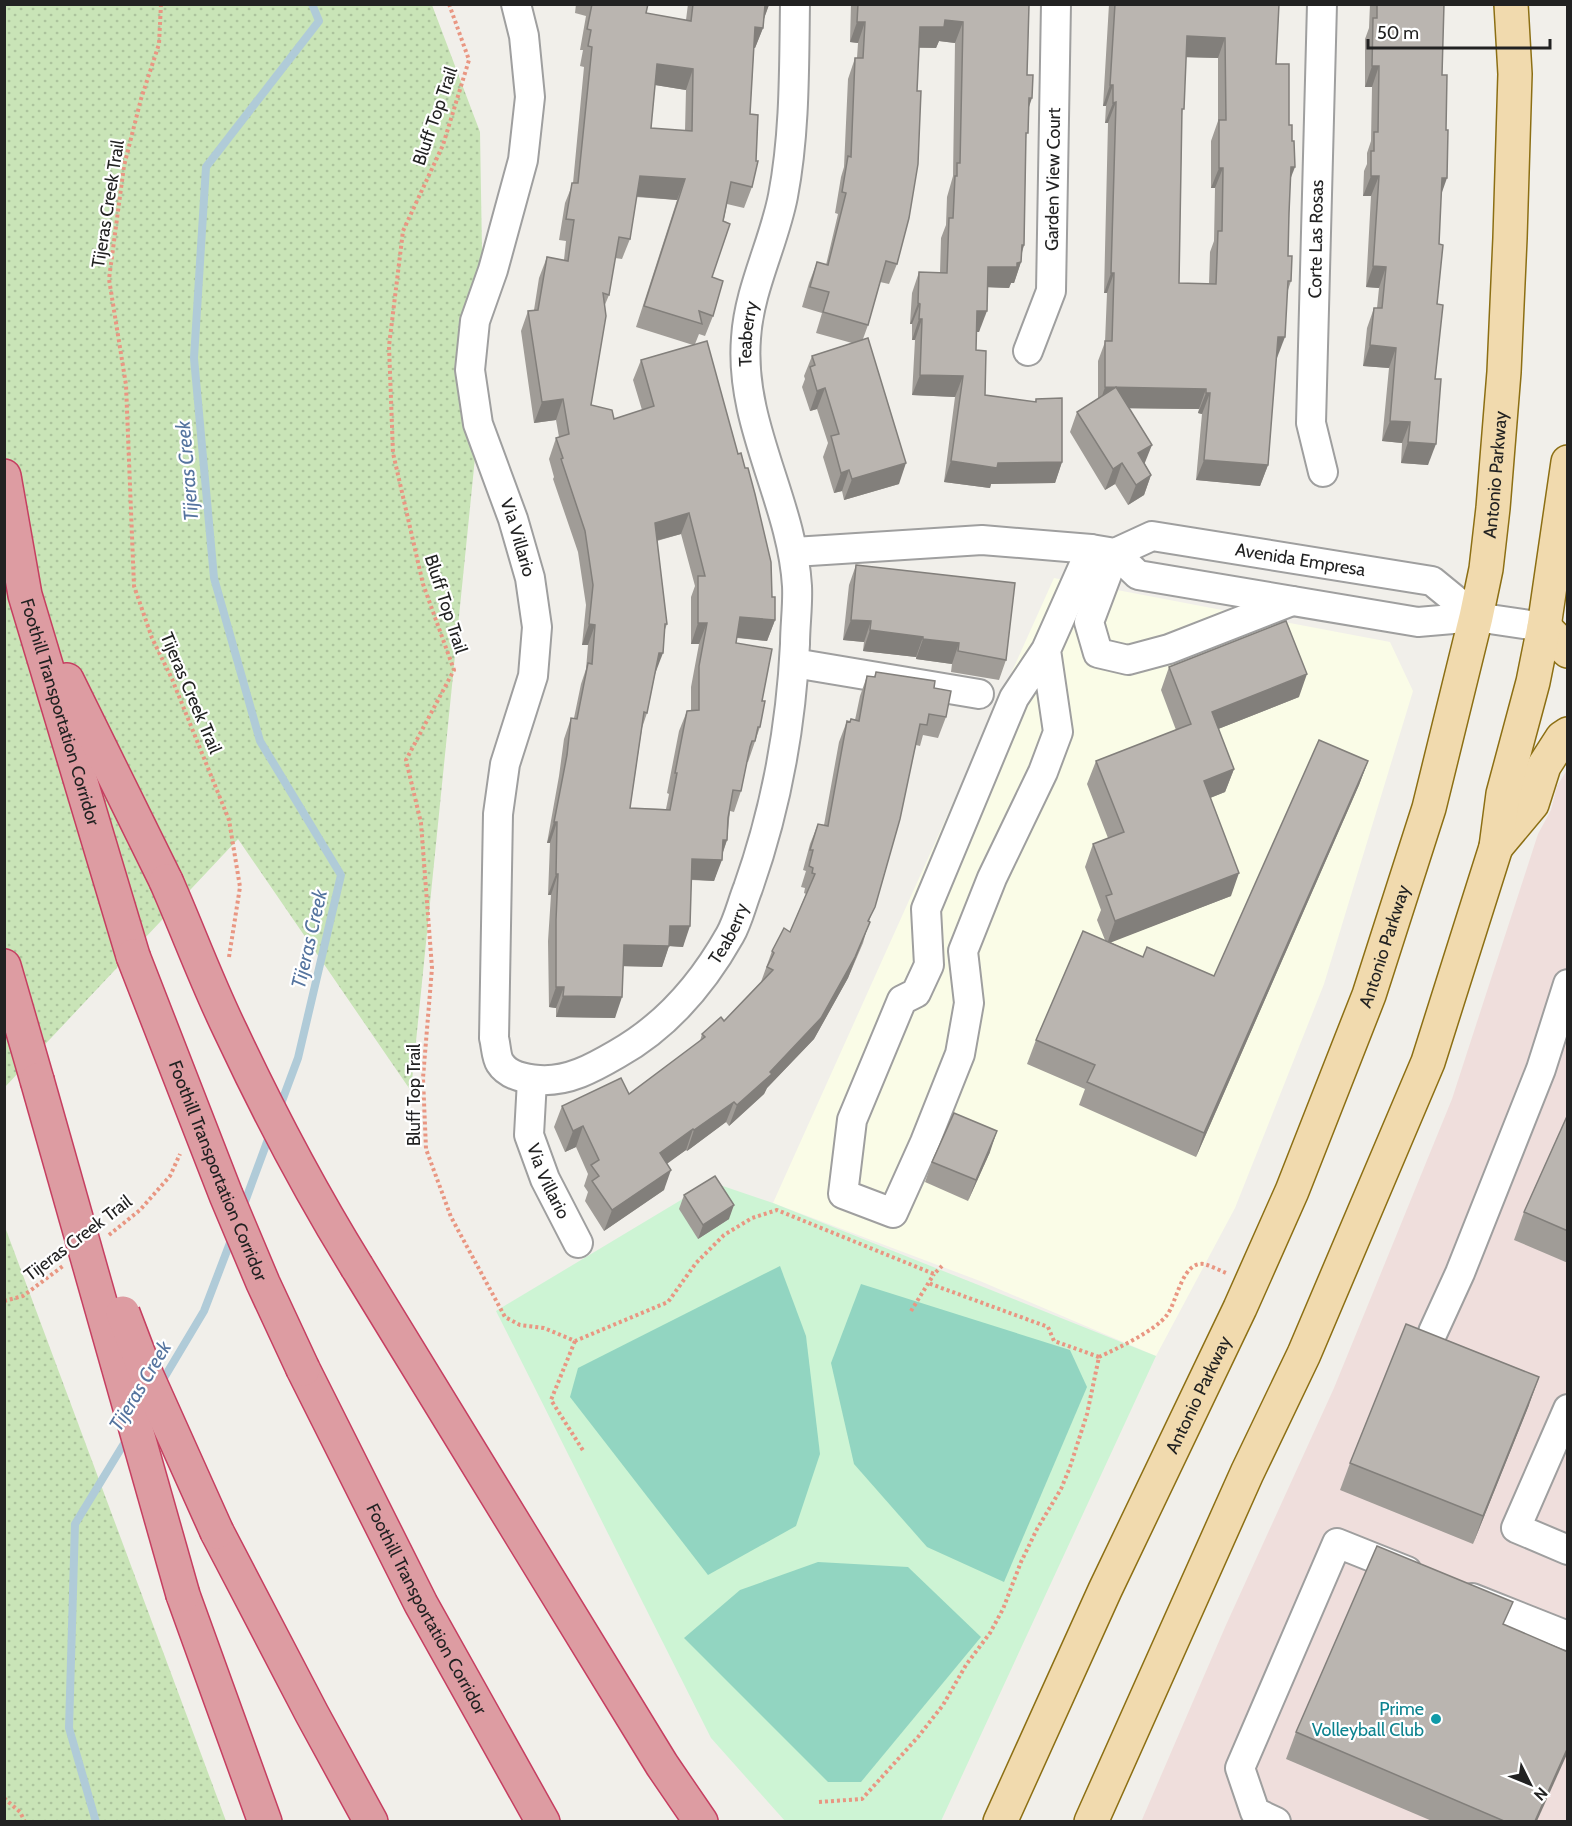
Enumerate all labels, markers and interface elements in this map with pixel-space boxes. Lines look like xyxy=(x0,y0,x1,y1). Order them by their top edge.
scale bar xyxy=(1368,12,1550,50)
text: 50 m xyxy=(1377,22,1419,44)
street label: Bluff Top Trail xyxy=(408,63,462,168)
street label: Garden View Court xyxy=(1041,107,1065,251)
street label: Tijeras Creek Trail xyxy=(87,138,129,270)
street label: Corte Las Rosas xyxy=(1304,179,1328,299)
street label: Teaberry xyxy=(734,299,763,367)
street label: Antonio Parkway xyxy=(1479,410,1512,539)
water label: Tijeras Creek xyxy=(171,418,203,522)
street label: Via Villario xyxy=(495,495,540,579)
street label: Avenida Empresa xyxy=(1234,539,1367,581)
street label: Bluff Top Trail xyxy=(420,552,473,657)
street label: Foothill Transportation Corridor xyxy=(16,596,104,829)
street label: Tijeras Creek Trail xyxy=(156,629,227,757)
street label: Antonio Parkway xyxy=(1354,882,1415,1011)
water label: Tijeras Creek xyxy=(286,886,332,991)
street label: Teaberry xyxy=(704,900,753,968)
street label: Bluff Top Trail xyxy=(403,1043,425,1146)
street label: Foothill Transportation Corridor xyxy=(164,1057,272,1285)
street label: Via Villario xyxy=(522,1140,575,1223)
street label: Tijeras Creek Trail xyxy=(20,1190,137,1286)
street label: Antonio Parkway xyxy=(1161,1333,1236,1457)
water label: Tijeras Creek xyxy=(104,1335,177,1435)
street label: Foothill Transportation Corridor xyxy=(361,1500,492,1719)
place label: Prime Volleyball Club xyxy=(1312,1698,1424,1741)
marker: Prime Volleyball Club xyxy=(1429,1712,1443,1726)
north arrow xyxy=(1500,1754,1560,1814)
text: N xyxy=(1530,1783,1551,1805)

